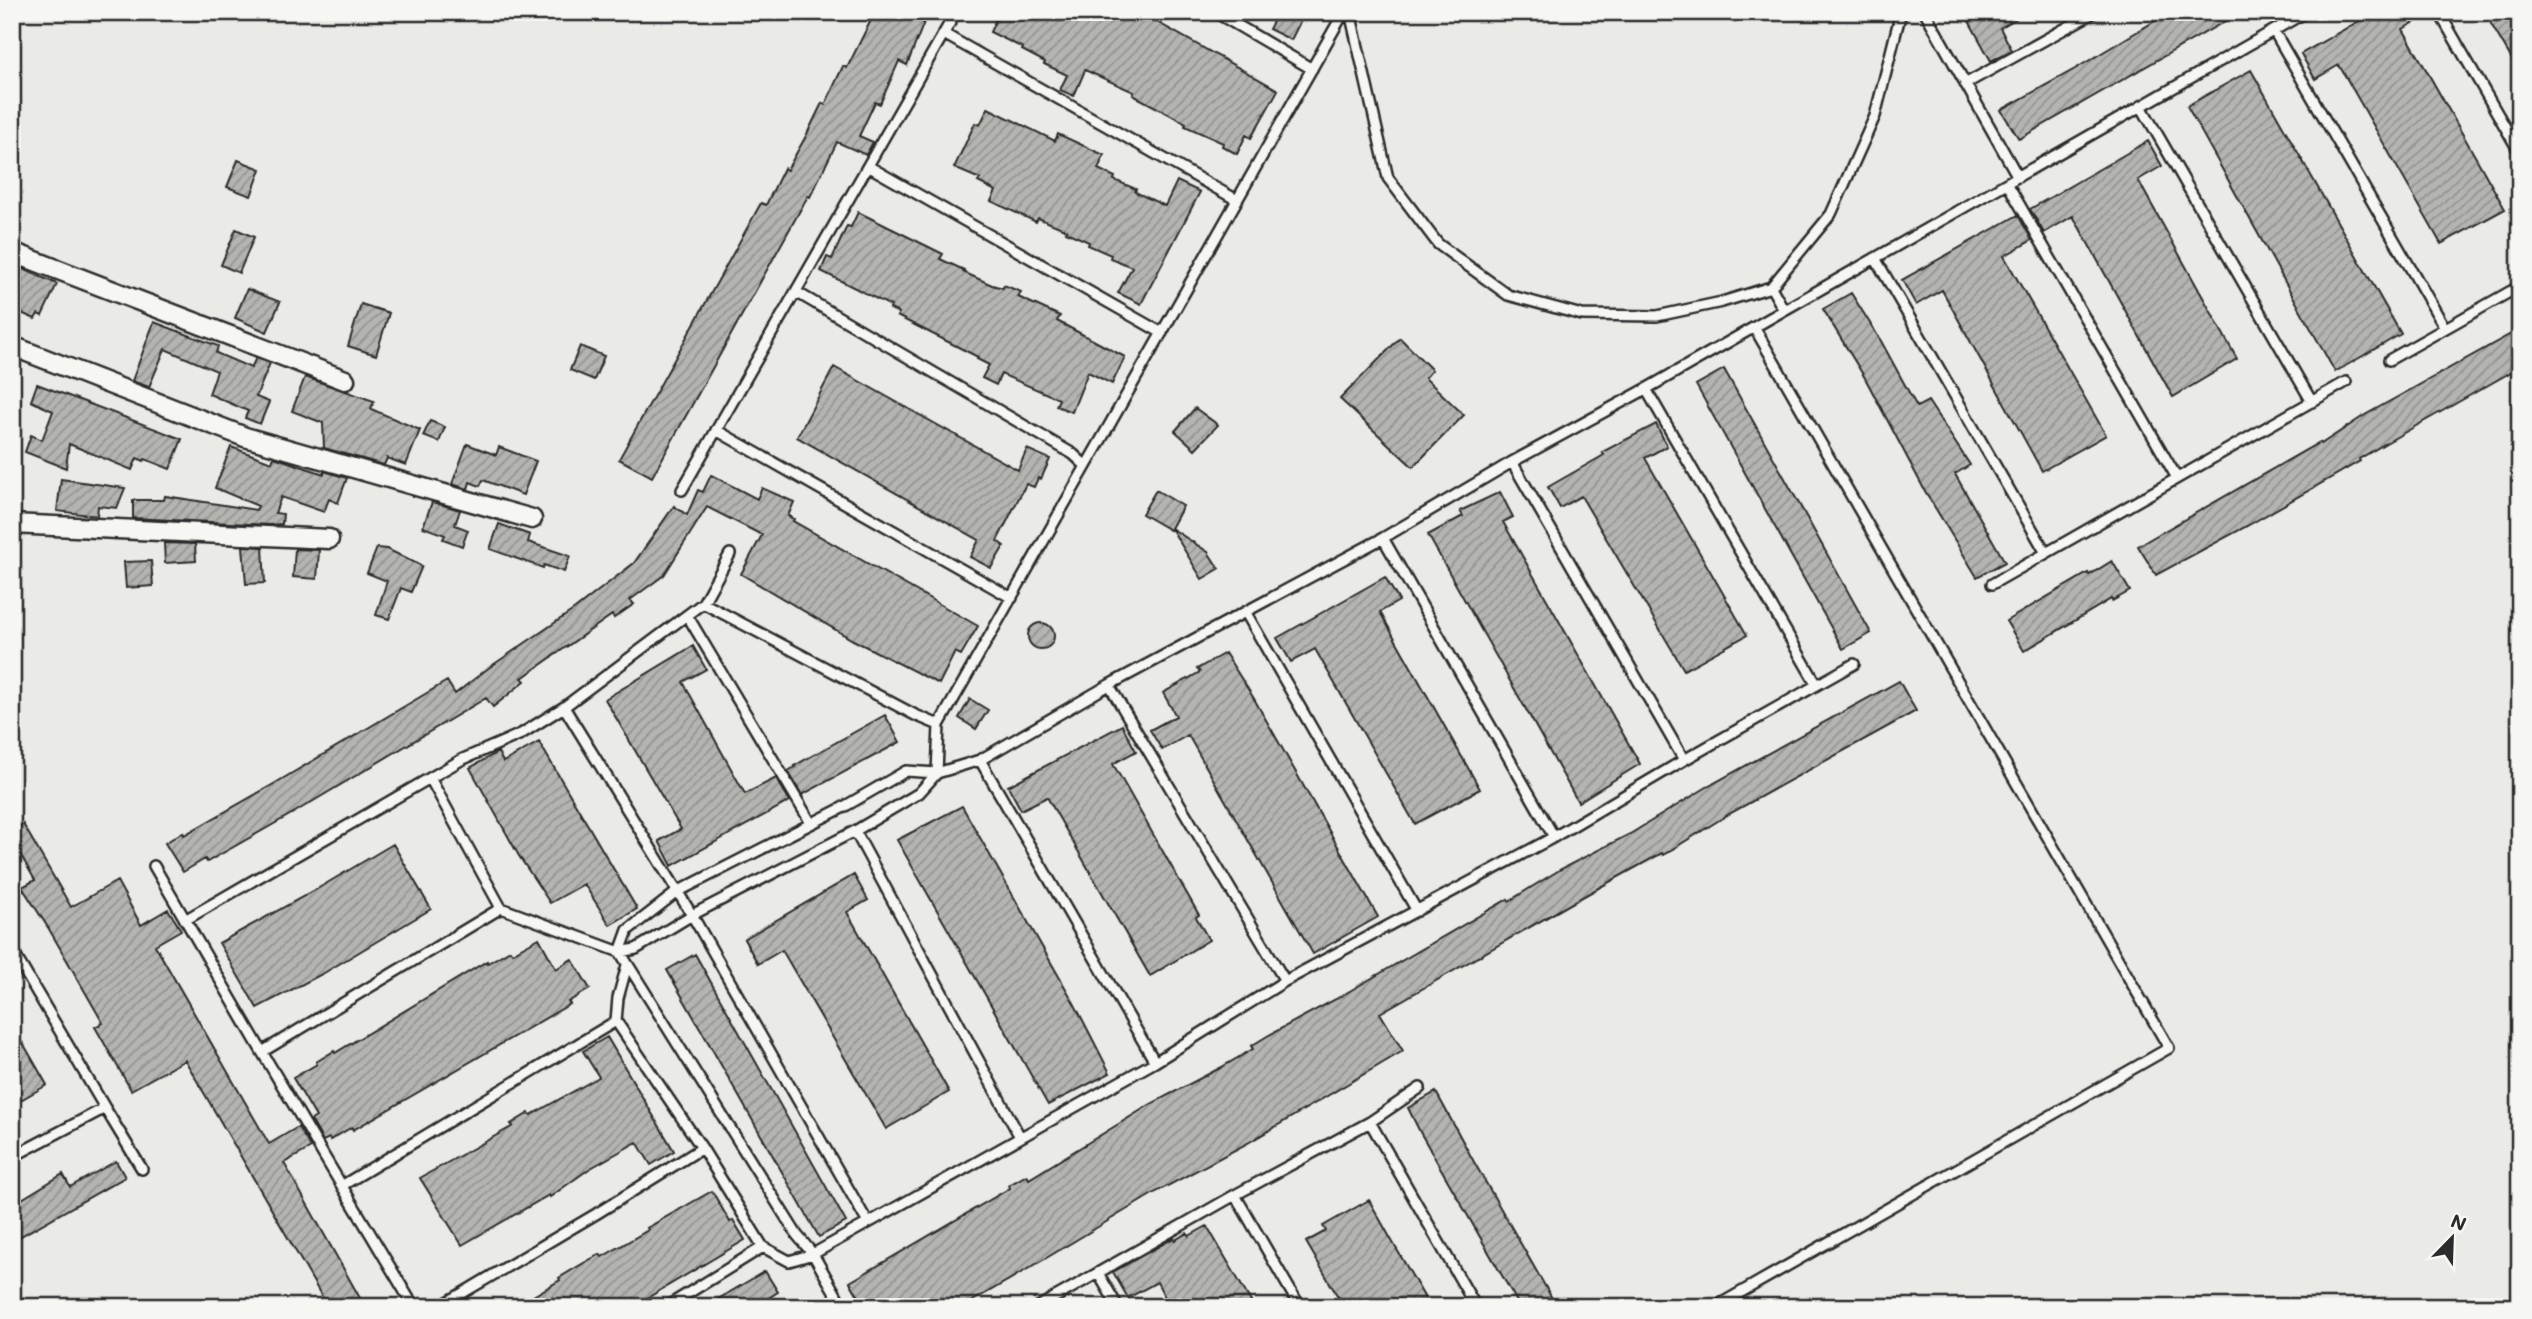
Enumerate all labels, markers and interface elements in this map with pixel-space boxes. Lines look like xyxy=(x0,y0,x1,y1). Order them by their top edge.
north arrow xyxy=(2416,1204,2486,1274)
text: N xyxy=(2447,1208,2470,1236)

